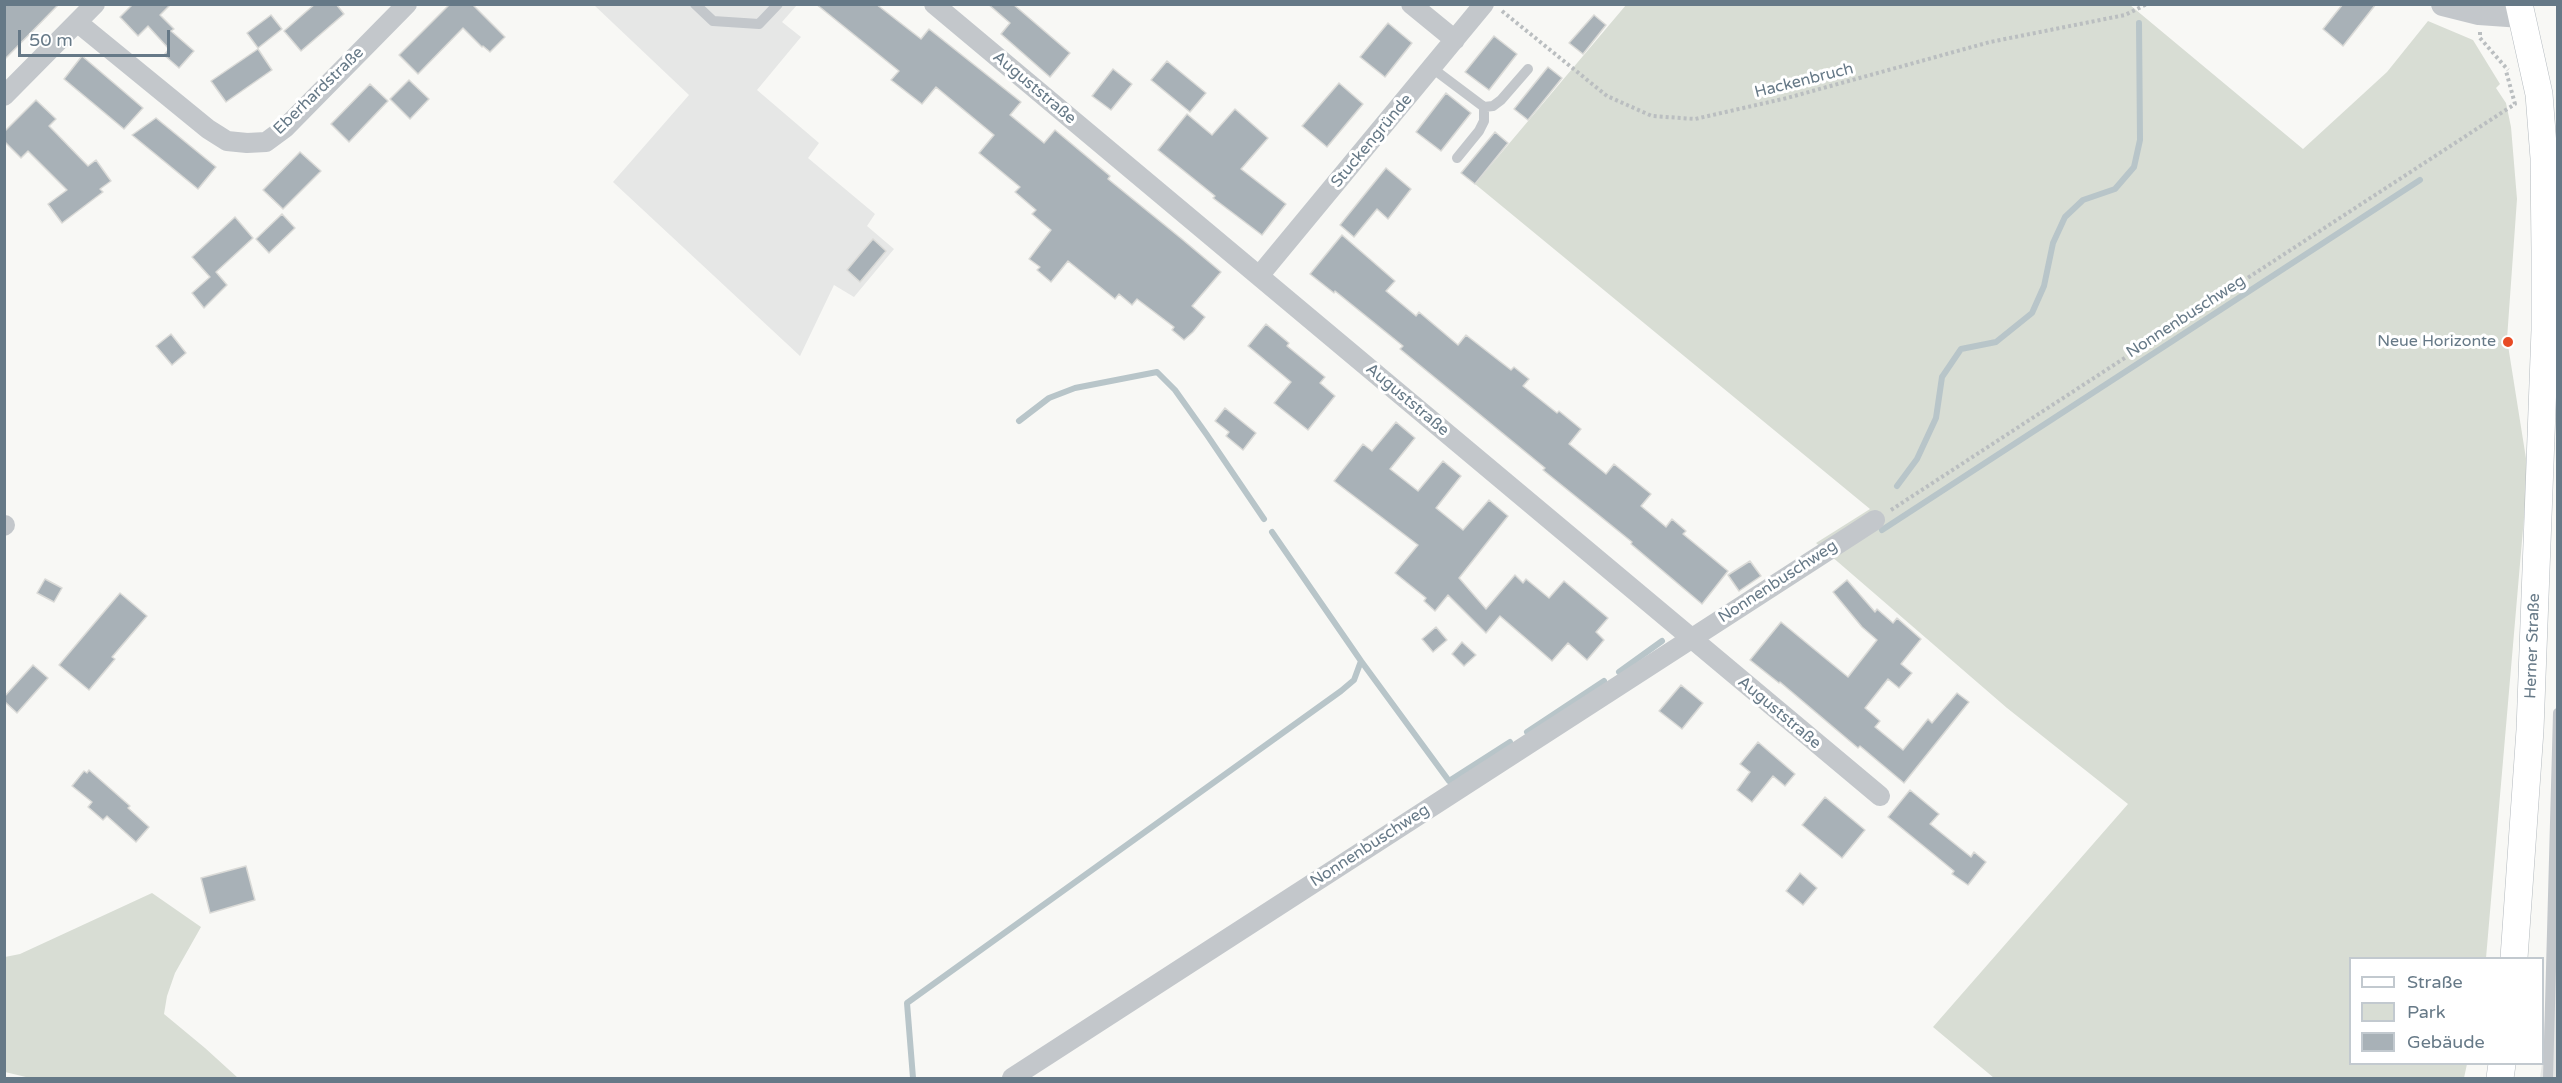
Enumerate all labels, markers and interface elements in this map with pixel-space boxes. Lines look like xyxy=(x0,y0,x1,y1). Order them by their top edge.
scale bar xyxy=(21,18,172,56)
text: 50 m xyxy=(29,29,73,51)
street label: Eberhardstraße xyxy=(270,43,368,139)
street label: Auguststraße xyxy=(989,48,1079,128)
street label: Hackenbruch xyxy=(1753,59,1855,103)
street label: Stuckengründe xyxy=(1327,90,1417,192)
street label: Nonnenbuschweg xyxy=(2123,271,2249,363)
place label: Neue Horizonte xyxy=(2377,332,2496,352)
marker: Neue Horizonte xyxy=(2501,335,2515,349)
street label: Auguststraße xyxy=(1362,360,1452,440)
street label: Nonnenbuschweg xyxy=(1715,536,1841,628)
street label: Herner Straße xyxy=(2522,593,2544,699)
street label: Auguststraße xyxy=(1734,673,1824,753)
street label: Nonnenbuschweg xyxy=(1307,800,1433,892)
legend xyxy=(2349,957,2544,1065)
text: Straße xyxy=(2407,971,2463,993)
text: Park xyxy=(2407,1001,2445,1023)
text: Gebäude xyxy=(2407,1031,2485,1053)

